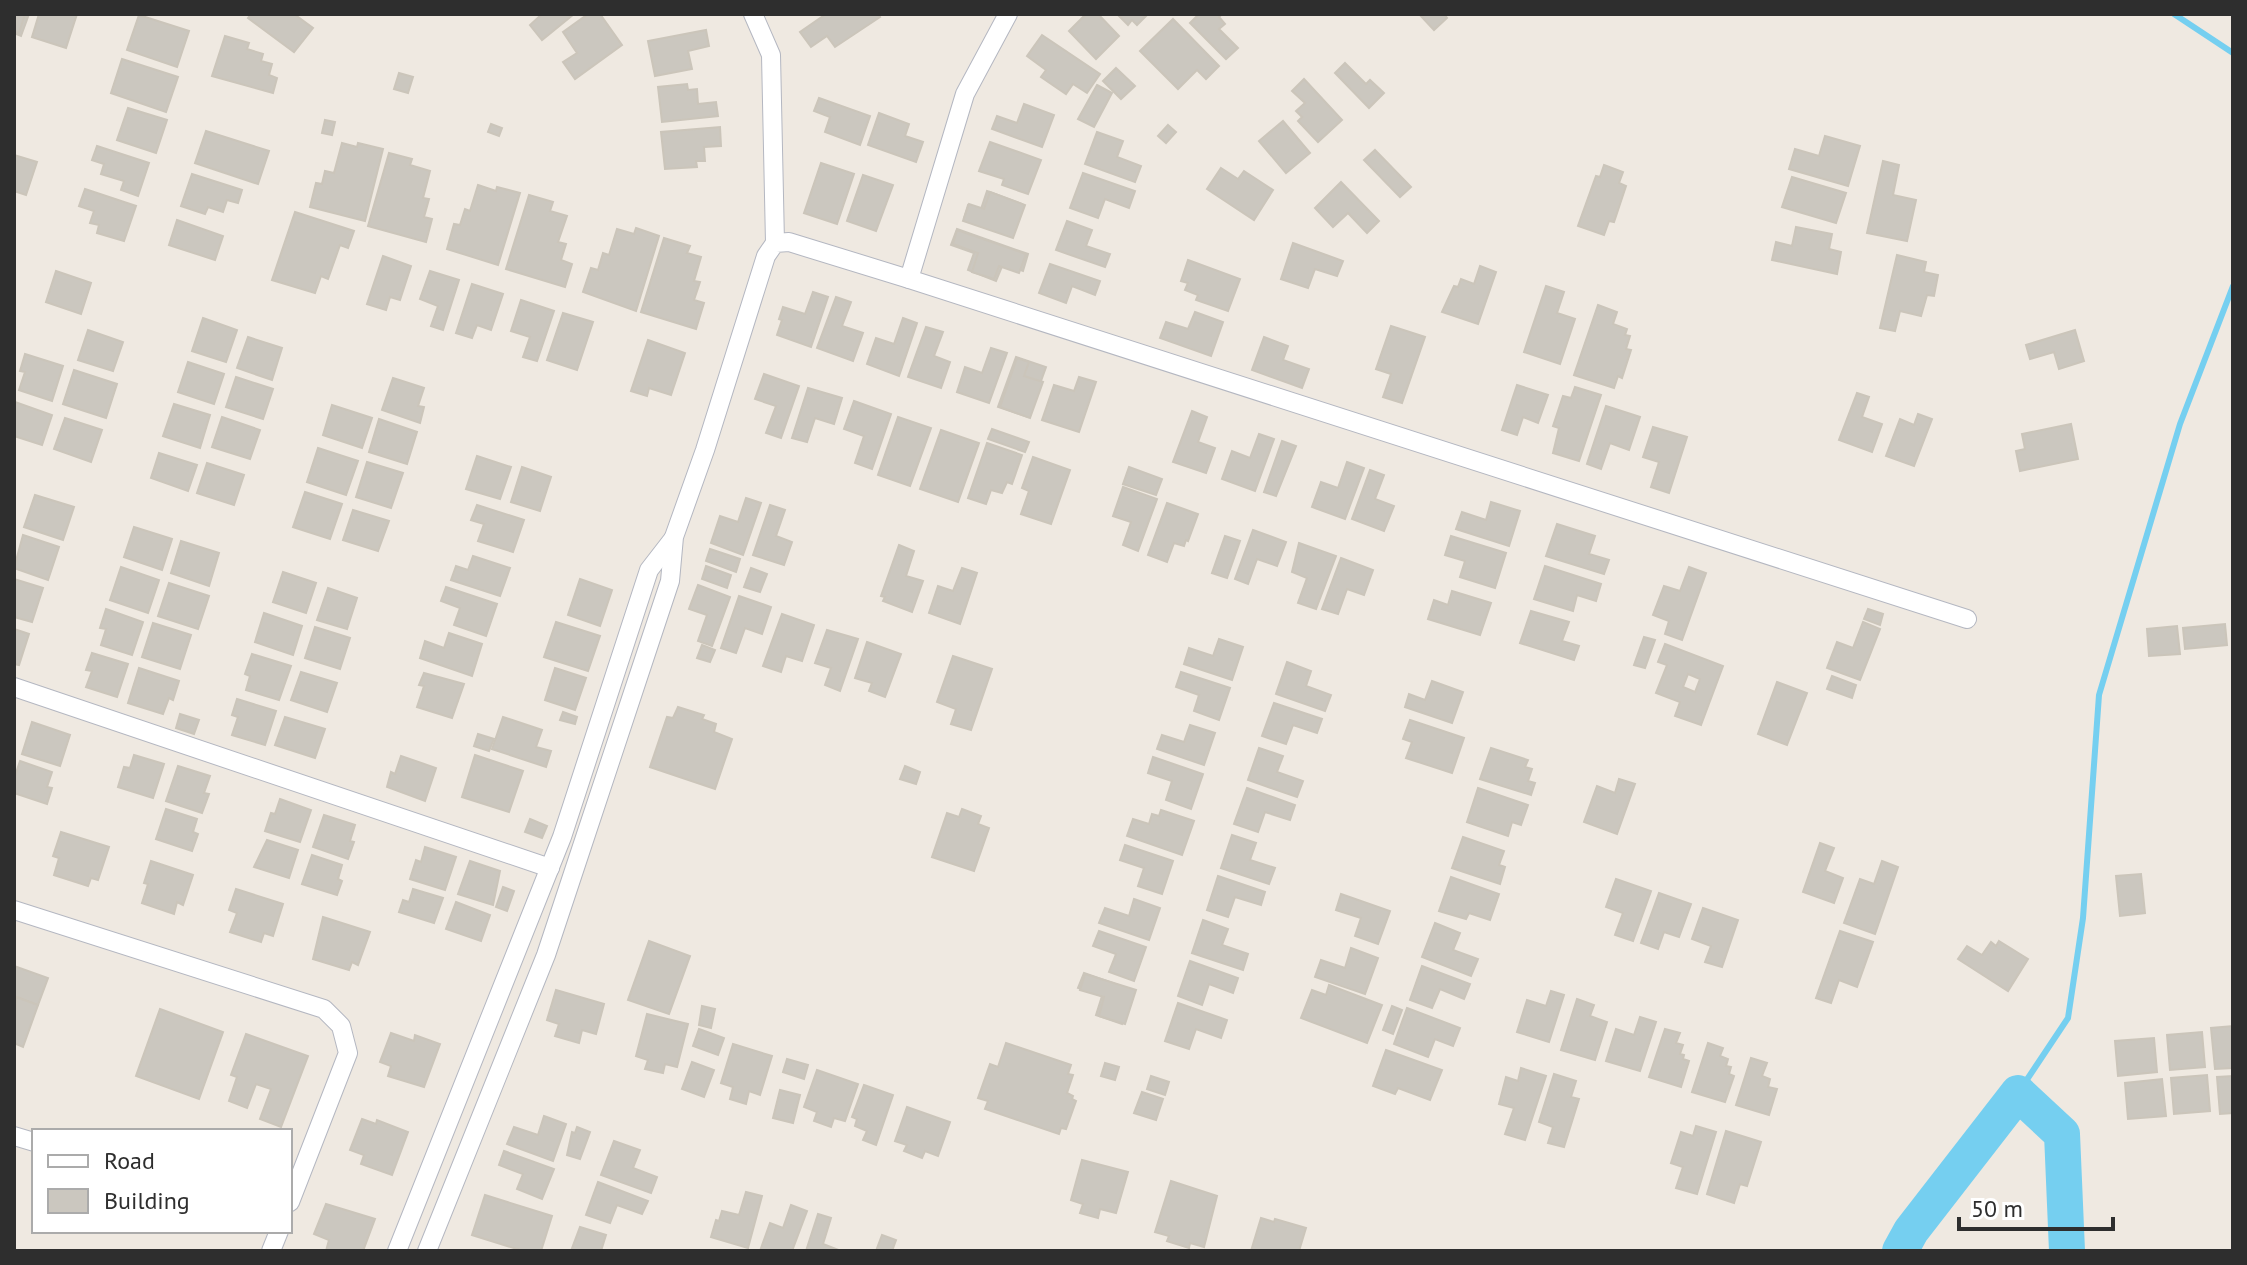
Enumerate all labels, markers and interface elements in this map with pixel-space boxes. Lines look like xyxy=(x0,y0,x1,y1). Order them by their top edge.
legend xyxy=(32,1129,292,1233)
text: Road xyxy=(104,1145,155,1176)
scale bar xyxy=(1959,1181,2113,1231)
text: Building xyxy=(104,1185,190,1216)
text: 50 m xyxy=(1971,1193,2023,1224)

